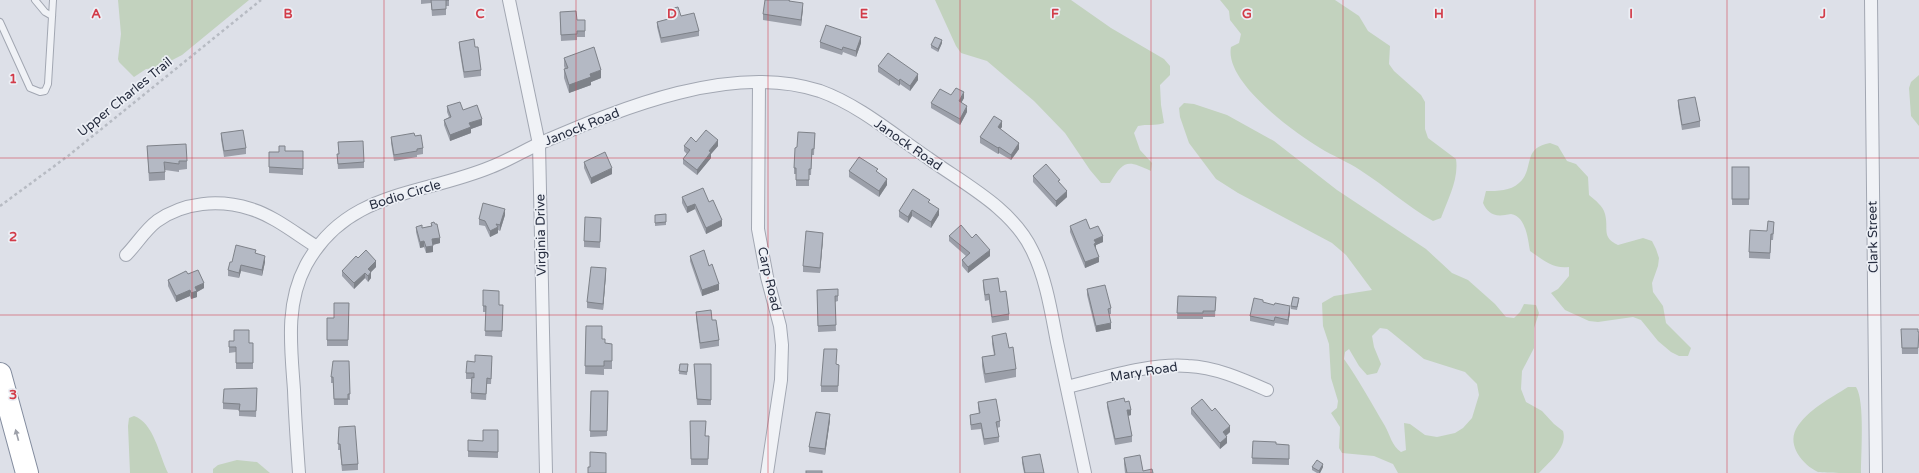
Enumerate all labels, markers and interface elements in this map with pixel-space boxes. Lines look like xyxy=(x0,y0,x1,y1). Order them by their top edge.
text: A xyxy=(91,6,101,22)
text: B xyxy=(283,6,293,22)
text: C xyxy=(475,6,485,22)
text: D xyxy=(667,6,677,22)
text: E xyxy=(860,6,868,22)
text: F xyxy=(1051,6,1059,22)
text: G xyxy=(1242,6,1252,22)
text: H xyxy=(1434,6,1444,22)
text: I xyxy=(1629,6,1633,22)
text: J xyxy=(1819,6,1826,22)
street label: Upper Charles Trail xyxy=(74,54,176,140)
text: 1 xyxy=(9,71,17,87)
street label: Janock Road xyxy=(542,105,622,149)
street label: Janock Road xyxy=(871,116,945,174)
street label: Bodio Circle xyxy=(367,177,443,213)
street label: Virginia Drive xyxy=(532,194,550,276)
street label: Clark Street xyxy=(1864,201,1882,273)
text: 2 xyxy=(9,229,17,245)
street label: Carp Road xyxy=(754,245,784,313)
street label: Mary Road xyxy=(1109,359,1179,385)
text: 3 xyxy=(9,387,17,403)
one-way arrow xyxy=(14,429,20,441)

